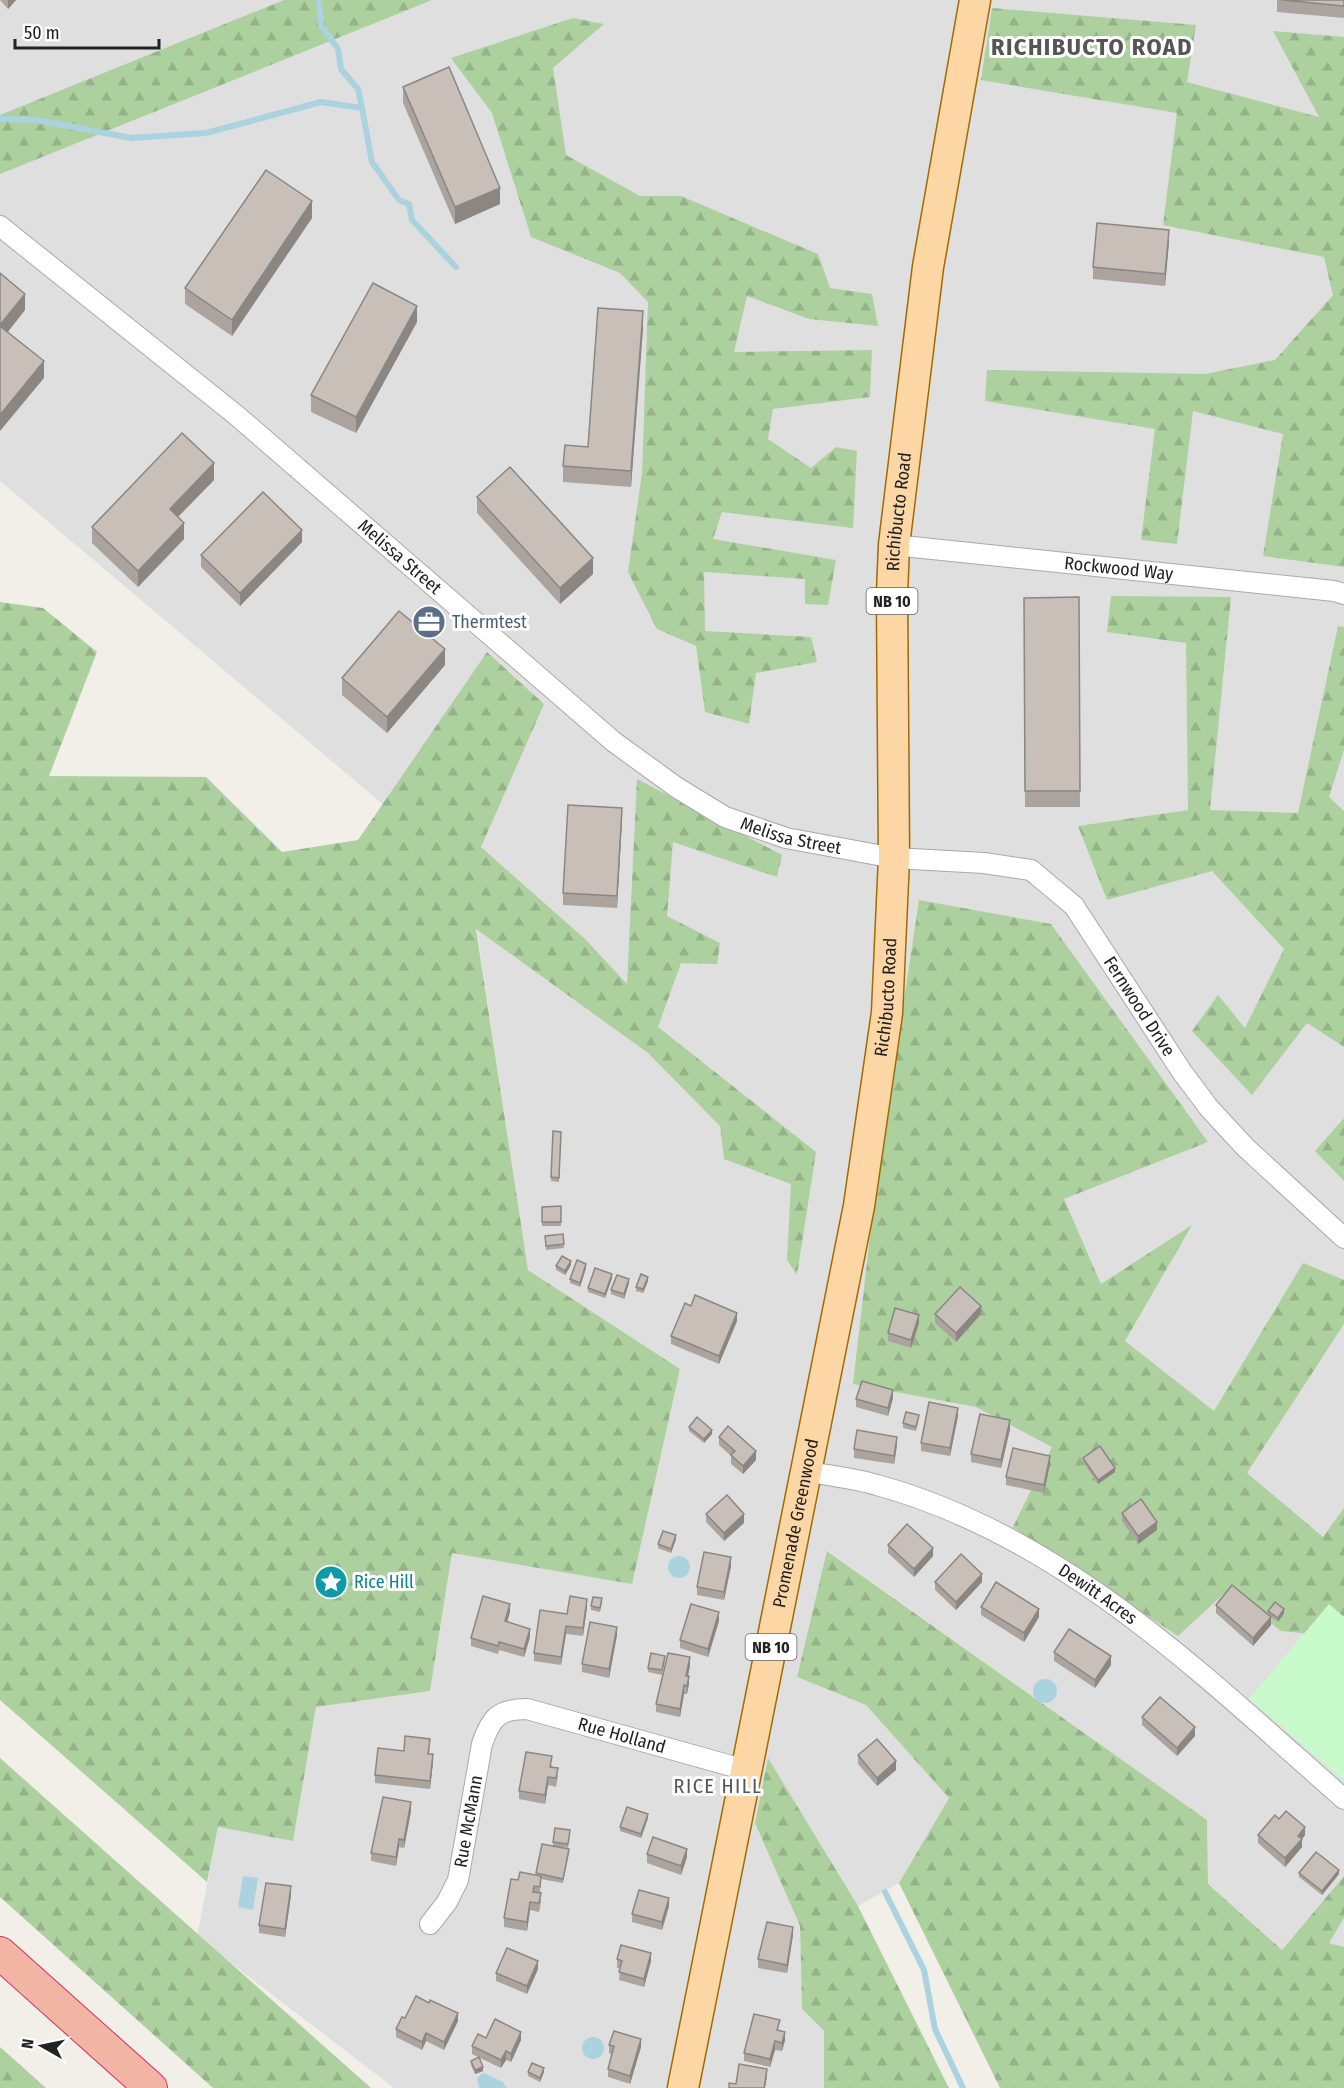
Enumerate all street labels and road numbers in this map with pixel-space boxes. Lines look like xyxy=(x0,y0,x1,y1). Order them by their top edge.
street label: Richibucto Road xyxy=(882,451,916,572)
street label: Melissa Street xyxy=(354,515,446,599)
street label: Rockwood Way xyxy=(1063,552,1174,585)
road number: NB 10 xyxy=(866,588,918,614)
street label: Melissa Street xyxy=(738,812,843,859)
street label: Richibucto Road xyxy=(870,937,901,1058)
street label: Fernwood Drive xyxy=(1099,952,1180,1060)
street label: Promenade Greenwood xyxy=(768,1437,823,1610)
street label: Dewitt Acres xyxy=(1054,1559,1142,1629)
road number: NB 10 xyxy=(746,1634,796,1660)
street label: Rue Holland xyxy=(575,1713,668,1758)
street label: Rue McMann xyxy=(449,1773,487,1869)

